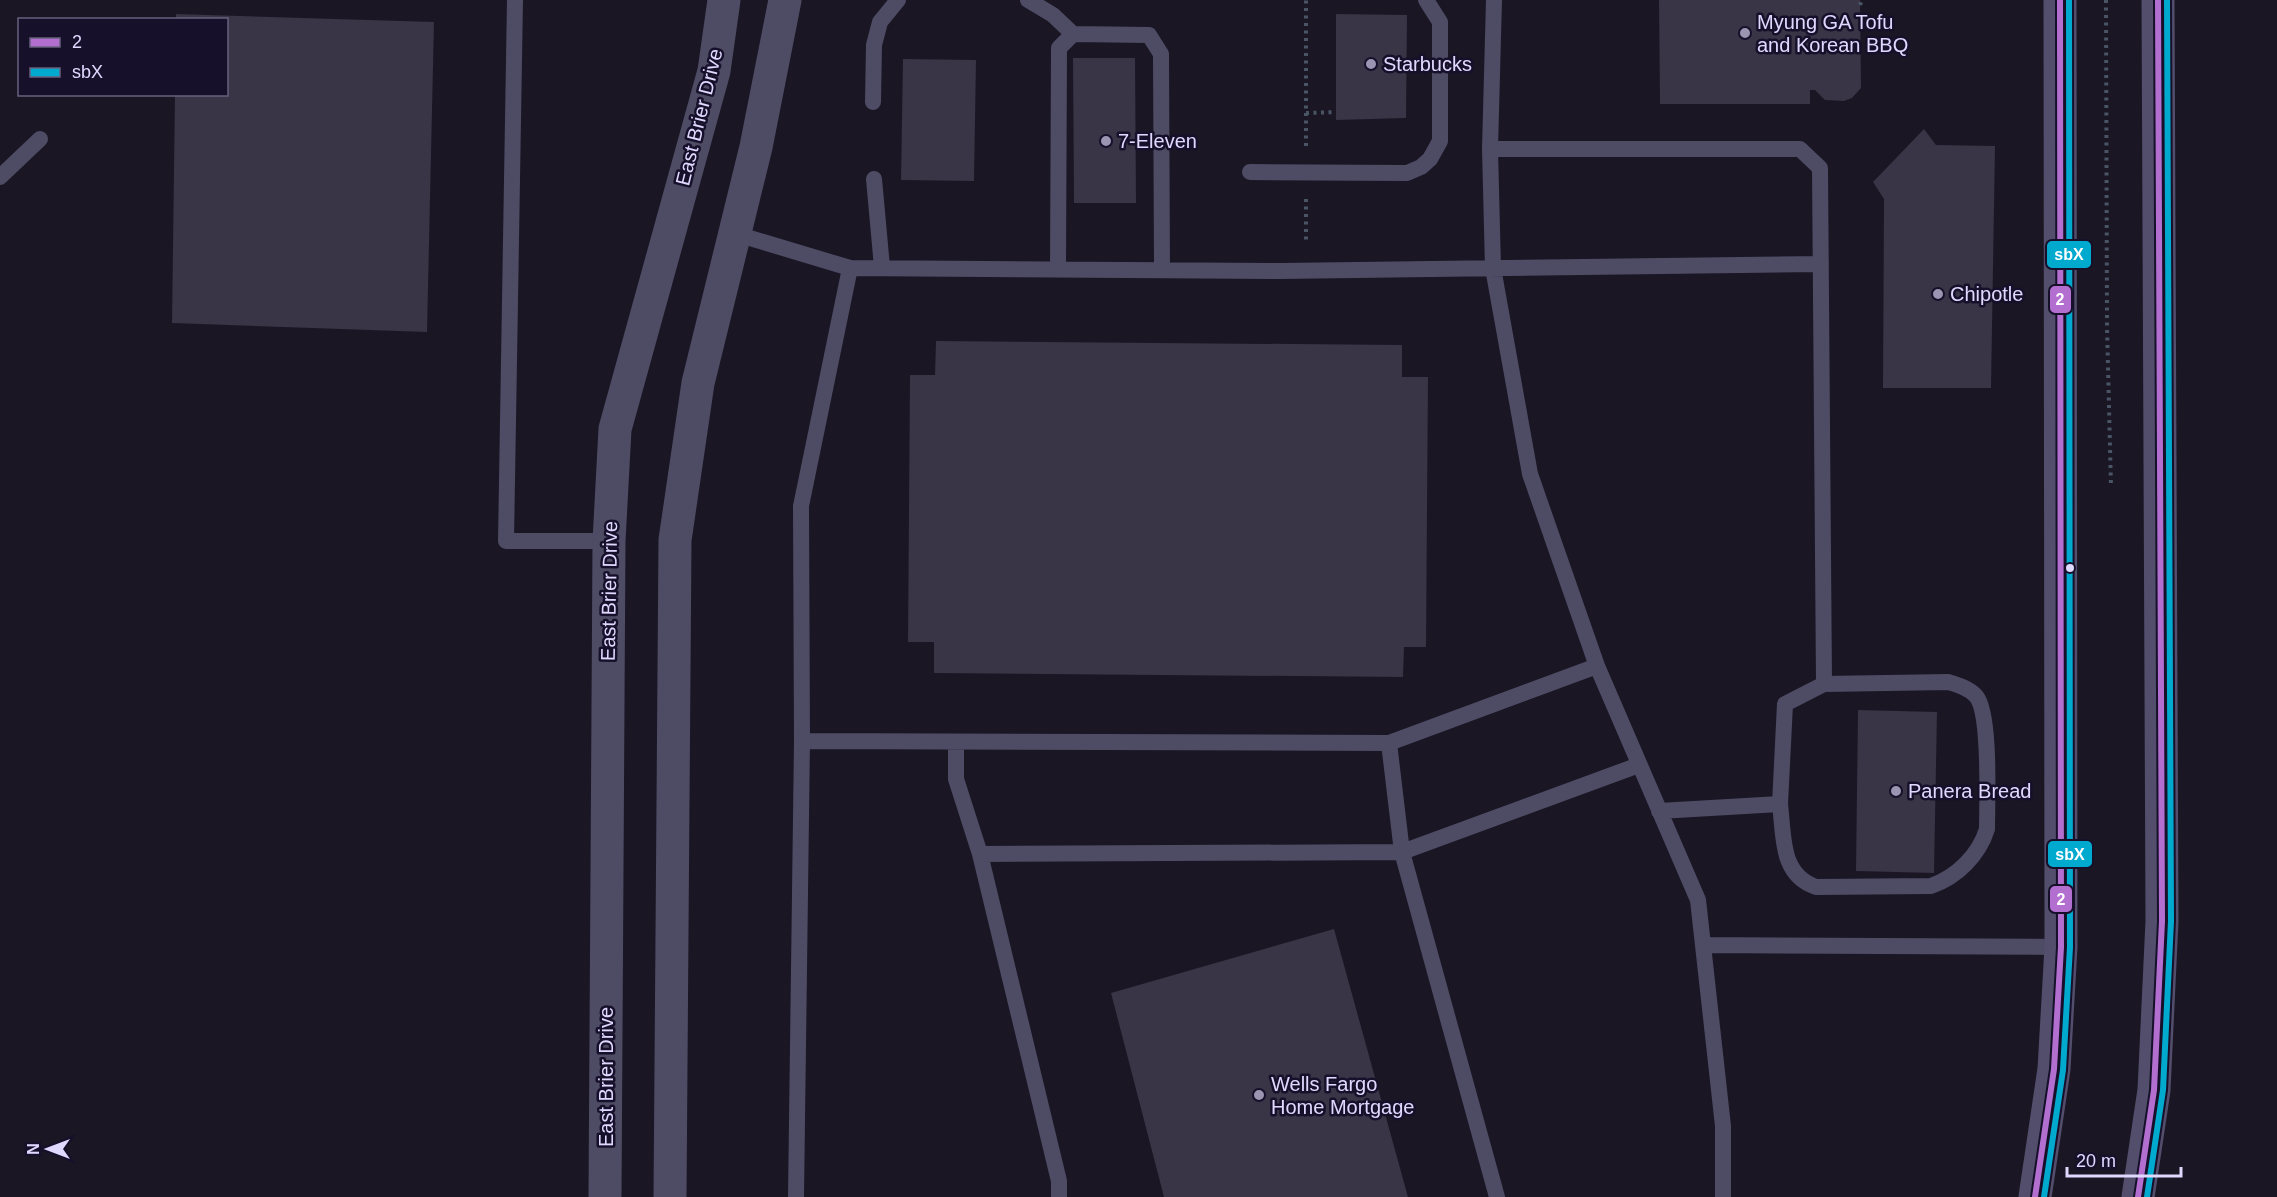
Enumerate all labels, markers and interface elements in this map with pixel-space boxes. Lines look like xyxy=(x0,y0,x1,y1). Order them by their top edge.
place label: Myung GA Tofu and Korean BBQ xyxy=(1757,11,1908,56)
legend xyxy=(18,18,228,96)
marker: Myung GA Tofu and Korean BBQ xyxy=(1738,26,1752,40)
text: 2 xyxy=(72,32,82,52)
street label: East Brier Drive xyxy=(671,46,727,188)
place label: Starbucks xyxy=(1383,53,1472,75)
marker: Starbucks xyxy=(1364,57,1378,71)
text: sbX xyxy=(72,62,103,82)
place label: 7-Eleven xyxy=(1118,130,1197,152)
marker: 7-Eleven xyxy=(1099,134,1113,148)
line badge: sbX xyxy=(2046,240,2092,269)
text: sbX xyxy=(2054,246,2084,263)
place label: Chipotle xyxy=(1950,283,2023,305)
line badge: 2 xyxy=(2049,285,2072,314)
marker: Chipotle xyxy=(1931,287,1945,301)
text: 2 xyxy=(2056,291,2065,308)
street label: East Brier Drive xyxy=(597,521,621,661)
unlabelled marker xyxy=(2064,562,2076,574)
place label: Panera Bread xyxy=(1908,780,2031,802)
marker: Panera Bread xyxy=(1889,784,1903,798)
line badge: sbX xyxy=(2047,840,2093,868)
text: sbX xyxy=(2055,846,2085,863)
line badge: 2 xyxy=(2049,885,2073,913)
text: 2 xyxy=(2057,891,2066,908)
street label: East Brier Drive xyxy=(595,1007,617,1147)
place label: Wells Fargo Home Mortgage xyxy=(1271,1073,1414,1118)
marker: Wells Fargo Home Mortgage xyxy=(1252,1088,1266,1102)
north arrow xyxy=(18,1119,78,1179)
scale bar xyxy=(2067,1140,2181,1178)
text: N xyxy=(25,1143,42,1155)
text: 20 m xyxy=(2076,1151,2116,1171)

